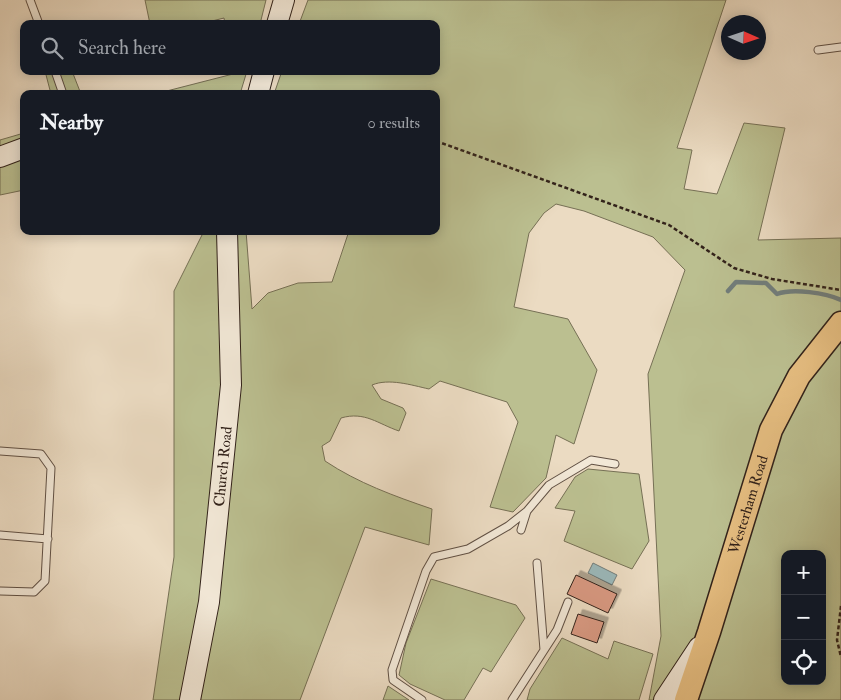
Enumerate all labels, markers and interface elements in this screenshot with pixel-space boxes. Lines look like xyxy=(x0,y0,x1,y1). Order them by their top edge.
north arrow xyxy=(721,15,766,60)
search box xyxy=(20,20,440,75)
icon: search xyxy=(38,34,66,62)
text: Search here xyxy=(78,36,166,60)
text: Nearby xyxy=(40,109,103,136)
text: 0 results xyxy=(367,113,420,133)
street label: Church Road xyxy=(210,425,237,508)
street label: Westerham Road xyxy=(724,453,773,557)
map controls xyxy=(781,550,826,685)
button: + xyxy=(781,550,826,595)
button: − xyxy=(781,595,826,640)
button: locate xyxy=(781,640,826,685)

